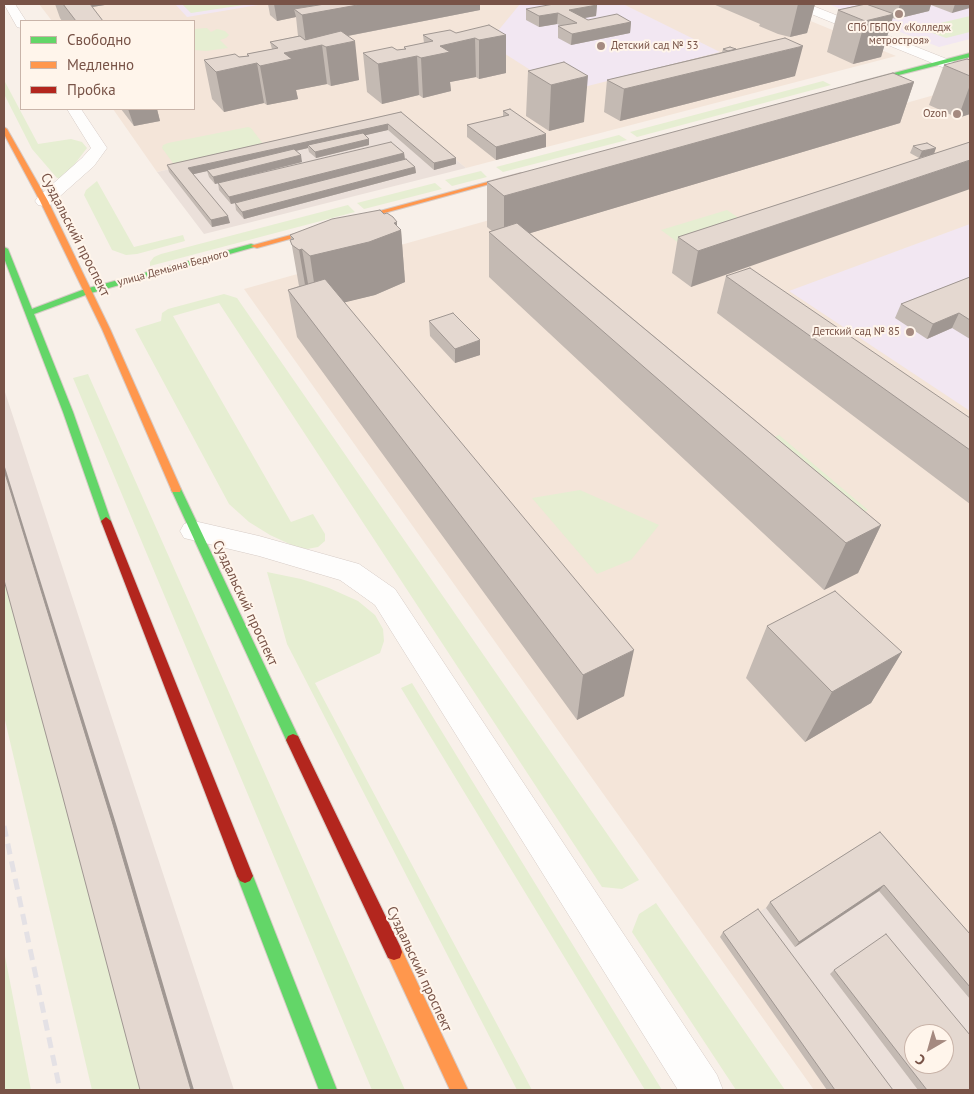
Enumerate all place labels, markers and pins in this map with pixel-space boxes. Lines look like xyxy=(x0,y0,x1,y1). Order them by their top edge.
marker: СПб ГБПОУ «Колледж метростроя» xyxy=(893,8,905,20)
place label: СПб ГБПОУ «Колледж метростроя» xyxy=(847,21,951,47)
place label: Детский сад № 53 xyxy=(611,39,699,53)
marker: Детский сад № 53 xyxy=(595,40,607,52)
place label: Ozon xyxy=(923,107,947,121)
marker: Ozon xyxy=(951,108,963,120)
place label: Детский сад № 85 xyxy=(812,325,900,339)
marker: Детский сад № 85 xyxy=(904,326,916,338)

